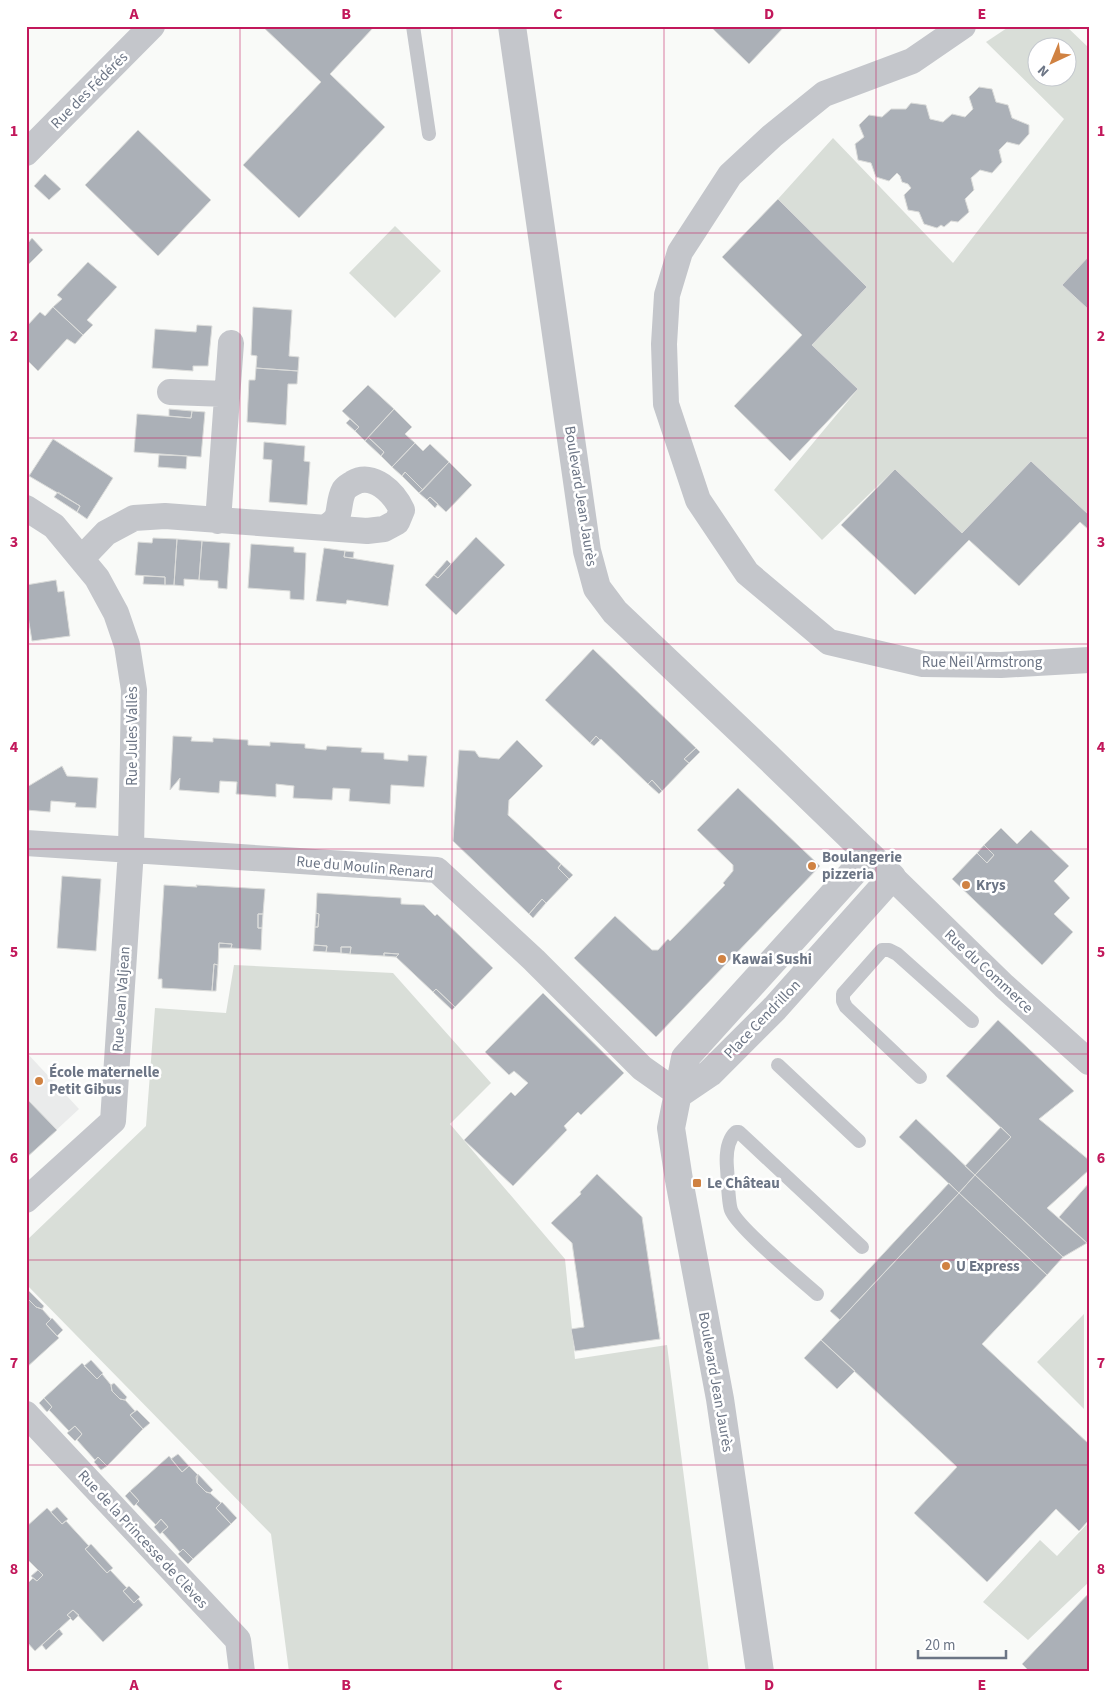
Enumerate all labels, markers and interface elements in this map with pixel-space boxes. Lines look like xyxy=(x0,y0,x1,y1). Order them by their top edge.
text: A xyxy=(128,3,139,25)
text: B xyxy=(341,3,351,25)
text: C xyxy=(553,3,563,25)
text: D xyxy=(764,3,774,25)
text: E xyxy=(978,3,986,25)
north arrow xyxy=(1028,38,1078,88)
street label: Rue des Fédérés xyxy=(46,47,133,134)
text: N xyxy=(1033,60,1054,81)
text: 1 xyxy=(10,120,18,142)
text: 1 xyxy=(1097,120,1105,142)
text: 2 xyxy=(10,325,18,347)
text: 2 xyxy=(1097,325,1105,347)
street label: Boulevard Jean Jaurès xyxy=(559,424,602,568)
text: 3 xyxy=(10,531,18,553)
text: 3 xyxy=(1097,531,1105,553)
street label: Rue Neil Armstrong xyxy=(922,652,1043,673)
street label: Rue Jules Vallès xyxy=(122,686,143,786)
text: 4 xyxy=(10,736,19,758)
text: 4 xyxy=(1097,736,1106,758)
place label: Boulangerie pizzeria xyxy=(822,847,902,885)
street label: Rue du Moulin Renard xyxy=(296,851,434,884)
marker: Boulangerie pizzeria xyxy=(806,860,818,872)
place label: Krys xyxy=(976,875,1006,896)
marker: Krys xyxy=(960,879,972,891)
street label: Rue du Commerce xyxy=(940,925,1038,1018)
text: 5 xyxy=(10,941,18,963)
text: 5 xyxy=(1097,941,1105,963)
street label: Rue Jean Valjean xyxy=(107,945,136,1053)
place label: Kawai Sushi xyxy=(732,949,812,970)
marker: Kawai Sushi xyxy=(716,953,728,965)
street label: Place Cendrillon xyxy=(719,975,805,1063)
place label: École maternelle Petit Gibus xyxy=(49,1062,160,1100)
marker: École maternelle Petit Gibus xyxy=(33,1075,45,1087)
text: 6 xyxy=(10,1147,18,1169)
text: 6 xyxy=(1097,1147,1105,1169)
place label: Le Château xyxy=(707,1173,780,1194)
marker: Le Château xyxy=(691,1177,703,1189)
place label: U Express xyxy=(956,1256,1020,1277)
marker: U Express xyxy=(940,1260,952,1272)
street label: Boulevard Jean Jaurès xyxy=(693,1310,738,1454)
text: 7 xyxy=(10,1352,18,1374)
text: 7 xyxy=(1097,1352,1105,1374)
street label: Rue de la Princesse de Clèves xyxy=(73,1466,212,1613)
text: 8 xyxy=(10,1558,18,1580)
text: 8 xyxy=(1097,1558,1105,1580)
scale bar xyxy=(918,1628,1005,1660)
text: 20 m xyxy=(925,1635,955,1656)
text: A xyxy=(128,1674,139,1696)
text: B xyxy=(341,1674,351,1696)
text: C xyxy=(553,1674,563,1696)
text: D xyxy=(764,1674,774,1696)
text: E xyxy=(978,1674,986,1696)

